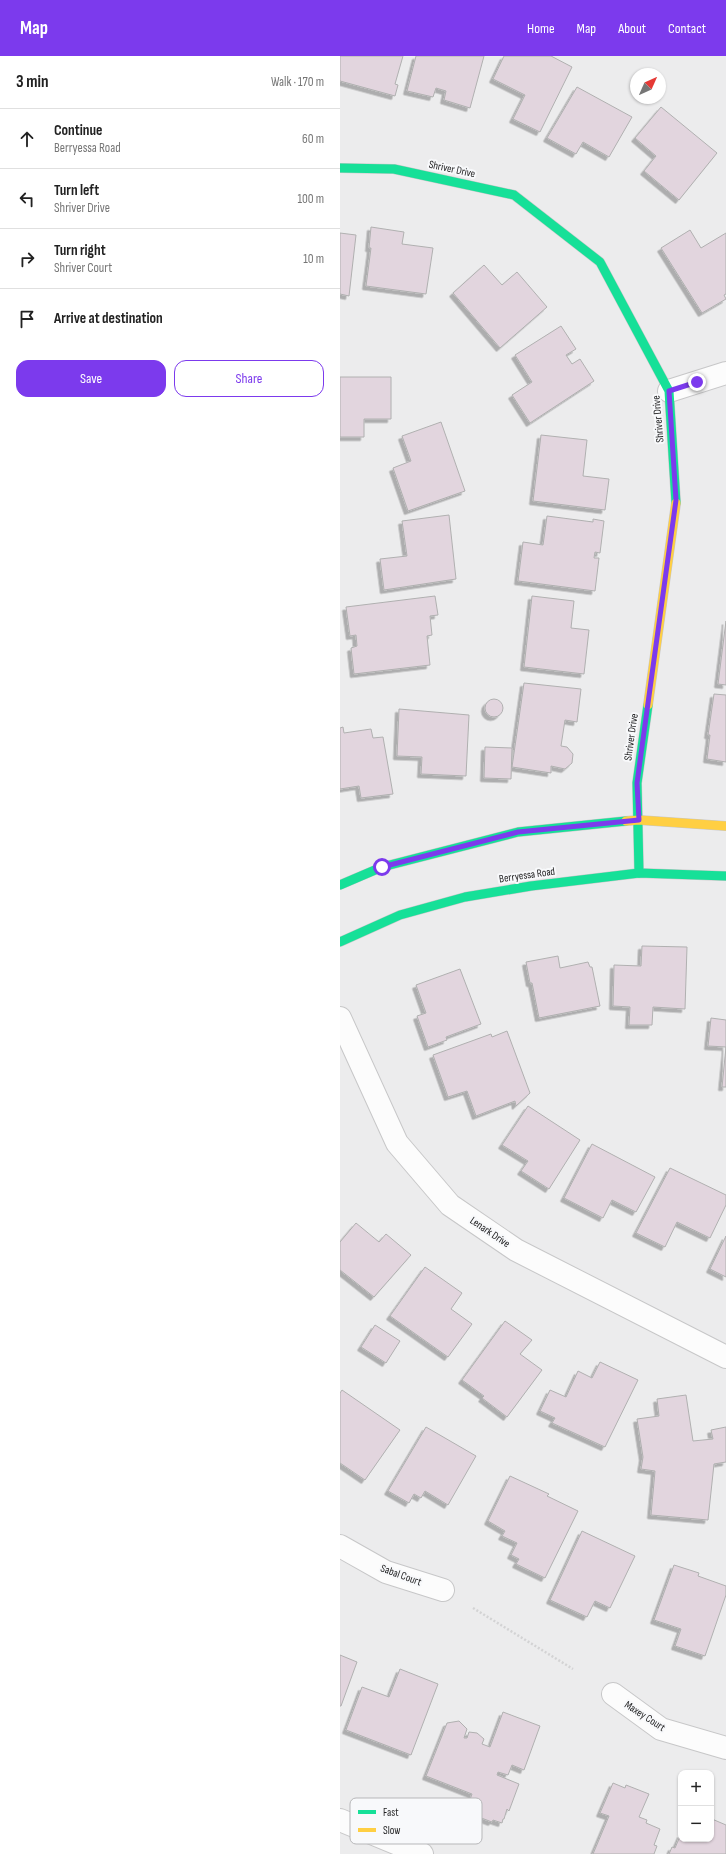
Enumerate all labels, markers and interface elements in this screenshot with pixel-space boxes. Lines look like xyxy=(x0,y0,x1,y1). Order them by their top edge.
text: Map xyxy=(20,17,48,40)
text: Home xyxy=(527,20,555,37)
text: Map xyxy=(577,20,596,37)
text: About xyxy=(618,20,646,37)
text: Contact xyxy=(668,20,706,37)
north arrow xyxy=(630,68,666,104)
text: 3 min xyxy=(16,72,49,92)
text: Walk · 170 m xyxy=(271,74,324,90)
text: Continue xyxy=(54,121,103,140)
icon: ahead xyxy=(16,128,38,150)
text: 60 m xyxy=(302,131,324,147)
text: Berryessa Road xyxy=(54,140,121,156)
street label: Shriver Drive xyxy=(428,158,476,180)
text: Turn left xyxy=(54,181,99,200)
icon: left xyxy=(16,188,38,210)
text: 100 m xyxy=(297,191,324,207)
text: Shriver Drive xyxy=(54,200,110,216)
text: Turn right xyxy=(54,241,106,260)
icon: right xyxy=(16,248,38,270)
text: 10 m xyxy=(303,251,324,267)
text: Shriver Court xyxy=(54,260,112,276)
icon: arrive xyxy=(16,308,38,330)
text: Arrive at destination xyxy=(54,309,163,328)
button: Save xyxy=(16,360,166,397)
button: Share xyxy=(174,360,324,397)
route end xyxy=(688,373,706,391)
street label: Shriver Drive xyxy=(649,395,667,443)
street label: Shriver Drive xyxy=(621,713,641,761)
route start xyxy=(373,858,391,876)
street label: Berryessa Road xyxy=(498,865,556,885)
street label: Lenark Drive xyxy=(467,1214,513,1250)
street label: Sabal Court xyxy=(379,1562,424,1589)
street label: Maxey Court xyxy=(622,1698,668,1734)
map controls xyxy=(678,1770,714,1842)
button: + xyxy=(678,1770,714,1806)
legend xyxy=(350,1798,482,1844)
text: Fast xyxy=(383,1806,399,1819)
button: − xyxy=(678,1806,714,1842)
text: Slow xyxy=(383,1824,400,1837)

